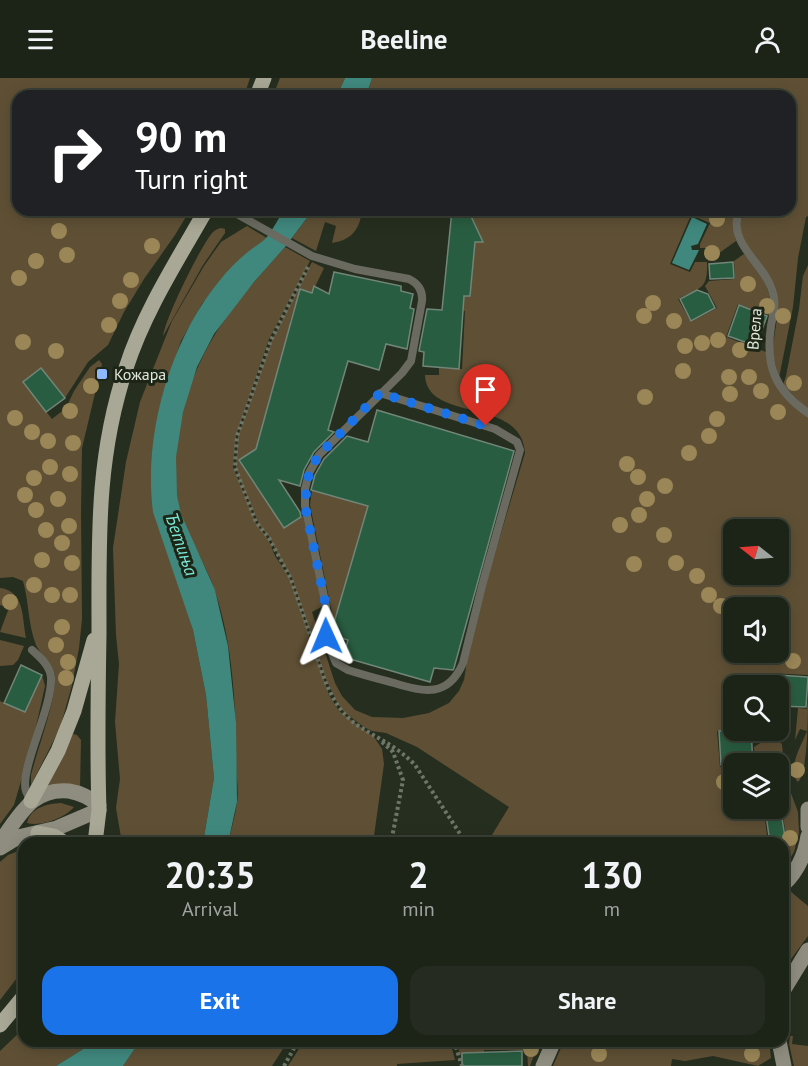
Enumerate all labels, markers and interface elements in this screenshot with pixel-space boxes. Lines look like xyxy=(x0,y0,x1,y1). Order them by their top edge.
text: Beeline xyxy=(361,22,447,56)
icon: menu xyxy=(24,23,57,56)
icon: person xyxy=(751,23,784,56)
text: 90 m xyxy=(135,109,227,164)
icon: right xyxy=(36,114,114,192)
text: Turn right xyxy=(135,162,248,196)
street label: Врела xyxy=(742,307,766,351)
place label: Кожара xyxy=(114,364,166,384)
pin xyxy=(460,364,511,426)
marker: Кожара xyxy=(95,367,109,381)
icon: arrive xyxy=(469,373,502,406)
water label: Ђетиња xyxy=(160,509,203,579)
north arrow xyxy=(723,519,789,585)
map controls xyxy=(723,519,789,819)
button: sound xyxy=(723,597,789,663)
position arrow xyxy=(294,604,358,668)
button: search xyxy=(723,675,789,741)
button: layers xyxy=(723,753,789,819)
text: 20:35 xyxy=(164,851,256,898)
text: 2 xyxy=(408,851,429,898)
text: 130 xyxy=(581,851,643,898)
text: Arrival xyxy=(182,896,238,922)
text: min xyxy=(402,896,435,922)
text: m xyxy=(604,896,620,922)
button: Exit xyxy=(42,966,398,1035)
button: Share xyxy=(410,966,765,1035)

